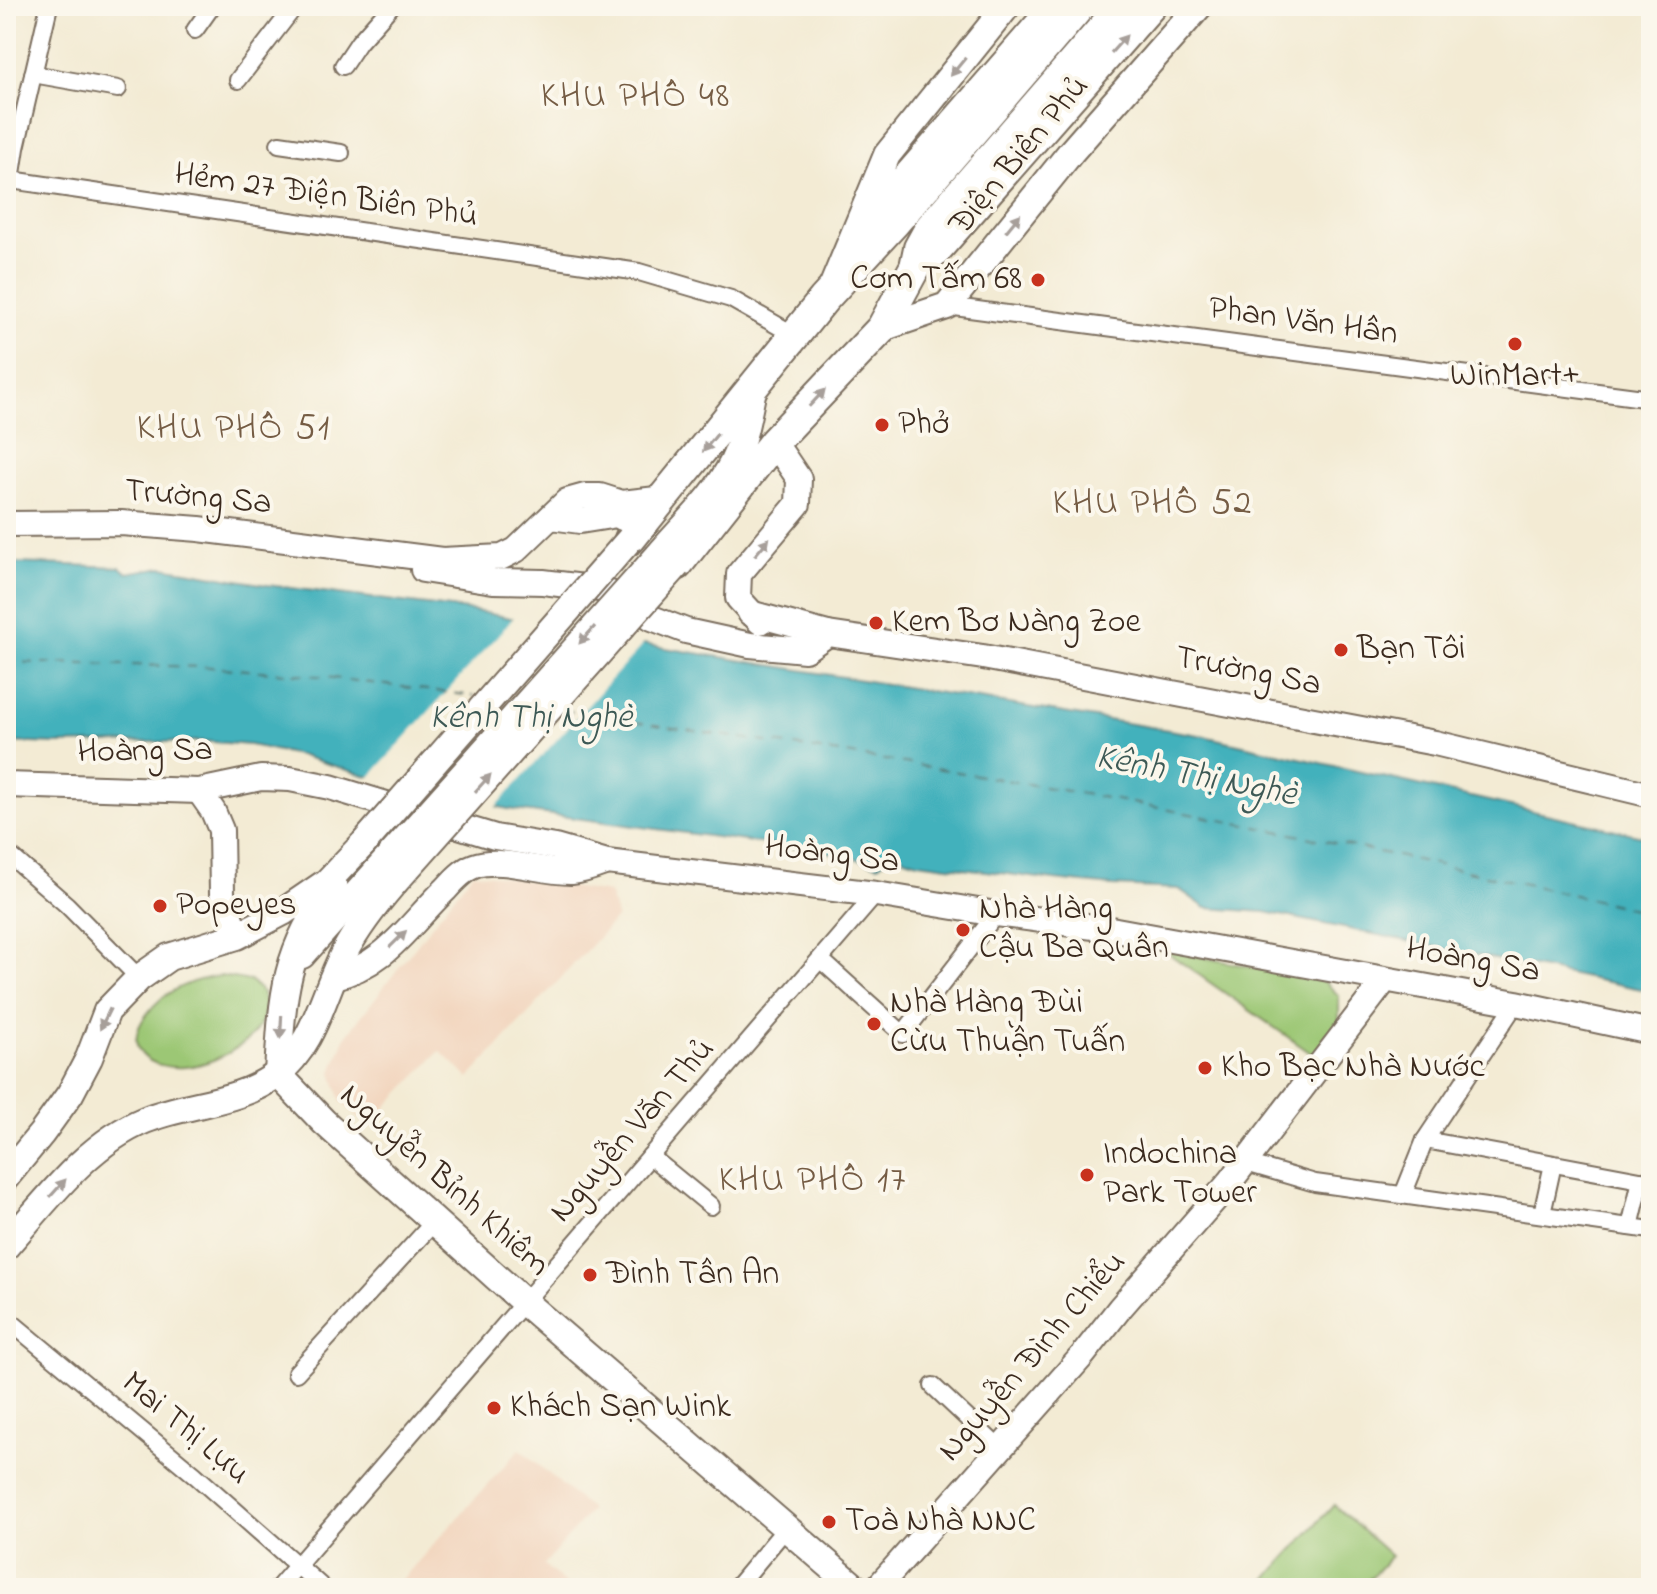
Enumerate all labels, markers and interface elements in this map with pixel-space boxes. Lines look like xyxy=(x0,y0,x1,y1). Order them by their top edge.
one-way arrow xyxy=(1109,35,1127,54)
one-way arrow xyxy=(950,56,967,76)
street label: Điện Biên Phủ xyxy=(937,65,1102,248)
district label: KHU PHỐ 48 xyxy=(541,71,731,124)
street label: Hẻm 27 Điện Biên Phủ xyxy=(171,150,481,242)
one-way arrow xyxy=(1004,213,1021,233)
place label: Cơm Tấm 68 xyxy=(850,255,1022,305)
marker: Cơm Tấm 68 xyxy=(1029,271,1047,289)
street label: Phan Văn Hân xyxy=(1205,284,1401,360)
marker: WinMart+ xyxy=(1506,335,1524,353)
place label: WinMart+ xyxy=(1450,352,1580,402)
one-way arrow xyxy=(807,388,825,407)
place label: Phở xyxy=(898,400,949,450)
district label: KHU PHỐ 51 xyxy=(137,403,331,456)
marker: Phở xyxy=(873,416,891,434)
one-way arrow xyxy=(702,433,719,453)
street label: Trường Sa xyxy=(122,467,274,529)
district label: KHU PHỐ 52 xyxy=(1053,478,1253,531)
one-way arrow xyxy=(753,538,770,558)
place label: Kem Bơ Nàng Zoe xyxy=(892,598,1141,648)
marker: Kem Bơ Nàng Zoe xyxy=(867,614,885,632)
one-way arrow xyxy=(579,624,596,644)
place label: Bạn Tôi xyxy=(1356,625,1465,675)
street label: Trường Sa xyxy=(1171,633,1325,711)
marker: Bạn Tôi xyxy=(1332,641,1350,659)
water label: Kênh Thị Nghè xyxy=(430,692,634,745)
street label: Hoàng Sa xyxy=(77,726,213,778)
water label: Kênh Thị Nghè xyxy=(1091,732,1302,823)
one-way arrow xyxy=(473,773,491,792)
street label: Hoàng Sa xyxy=(762,822,902,888)
place label: Popeyes xyxy=(176,881,297,931)
place label: Nhà Hàng Cậu Ba Quân xyxy=(979,885,1169,974)
marker: Popeyes xyxy=(151,897,169,915)
marker: Nhà Hàng Cậu Ba Quân xyxy=(954,921,972,939)
street label: Hoàng Sa xyxy=(1402,925,1544,997)
one-way arrow xyxy=(388,931,407,949)
place label: Nhà Hàng Đùi Cừu Thuận Tuấn xyxy=(890,979,1125,1068)
one-way arrow xyxy=(98,1008,112,1031)
one-way arrow xyxy=(274,1015,287,1040)
marker: Nhà Hàng Đùi Cừu Thuận Tuấn xyxy=(865,1015,883,1033)
street label: Nguyễn Văn Thủ xyxy=(538,1027,728,1235)
place label: Kho Bạc Nhà Nước xyxy=(1221,1043,1485,1093)
marker: Kho Bạc Nhà Nước xyxy=(1196,1059,1214,1077)
street label: Nguyễn Bỉnh Khiêm xyxy=(327,1072,561,1290)
place label: Indochina Park Tower xyxy=(1103,1130,1257,1219)
district label: KHU PHỐ 17 xyxy=(719,1155,907,1208)
marker: Indochina Park Tower xyxy=(1078,1166,1096,1184)
one-way arrow xyxy=(49,1179,67,1198)
street label: Nguyễn Đình Chiểu xyxy=(927,1240,1139,1474)
place label: Đình Tân An xyxy=(605,1250,779,1300)
marker: Đình Tân An xyxy=(581,1266,599,1284)
street label: Mai Thị Lựu xyxy=(110,1360,260,1498)
place label: Khách Sạn Wink xyxy=(510,1383,731,1433)
marker: Khách Sạn Wink xyxy=(485,1399,503,1417)
place label: Toà Nhà NNC xyxy=(845,1497,1036,1547)
marker: Toà Nhà NNC xyxy=(820,1513,838,1531)

